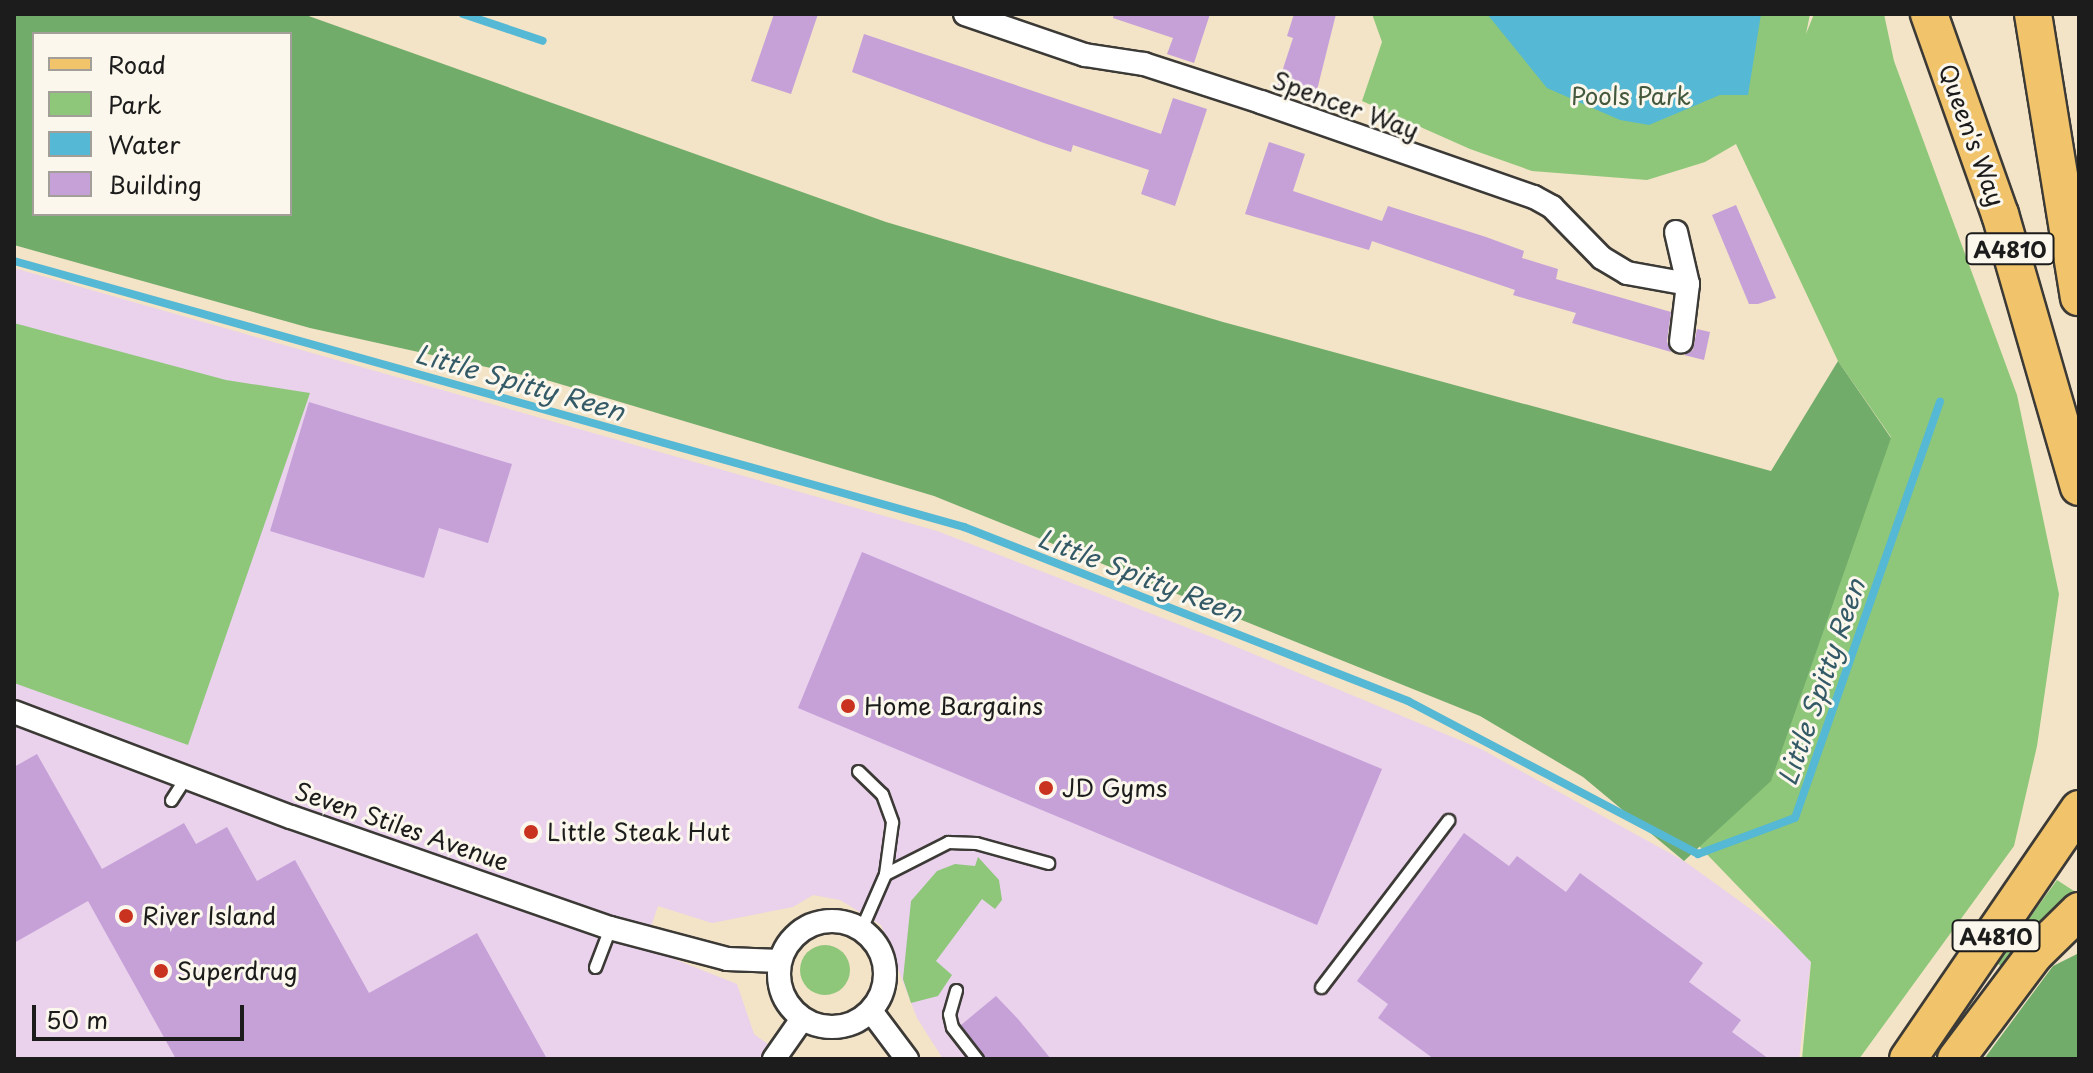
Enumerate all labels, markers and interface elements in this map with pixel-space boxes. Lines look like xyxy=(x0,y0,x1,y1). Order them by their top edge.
legend xyxy=(32,32,292,216)
text: Road xyxy=(108,46,166,82)
street label: Queen's Way xyxy=(1933,60,2011,210)
street label: Spencer Way xyxy=(1269,65,1423,145)
park label: Pools Park xyxy=(1571,82,1691,110)
text: Park xyxy=(108,86,162,122)
text: Water xyxy=(108,126,180,162)
text: Building xyxy=(108,166,202,202)
road number: A4810 xyxy=(1964,231,2056,267)
water label: Little Spitty Reen xyxy=(410,337,630,427)
water label: Little Spitty Reen xyxy=(1032,521,1248,629)
water label: Little Spitty Reen xyxy=(1771,573,1871,791)
place label: Home Bargains xyxy=(864,692,1043,720)
marker: Home Bargains xyxy=(839,697,857,715)
place label: JD Gyms xyxy=(1062,774,1169,802)
street label: Seven Stiles Avenue xyxy=(290,775,514,877)
marker: JD Gyms xyxy=(1037,779,1055,797)
place label: Little Steak Hut xyxy=(547,818,731,846)
marker: Little Steak Hut xyxy=(522,823,540,841)
place label: River Island xyxy=(142,902,277,930)
marker: River Island xyxy=(117,907,135,925)
road number: A4810 xyxy=(1950,918,2042,954)
place label: Superdrug xyxy=(177,957,298,985)
marker: Superdrug xyxy=(152,962,170,980)
scale bar xyxy=(36,989,248,1039)
text: 50 m xyxy=(46,1001,108,1037)

